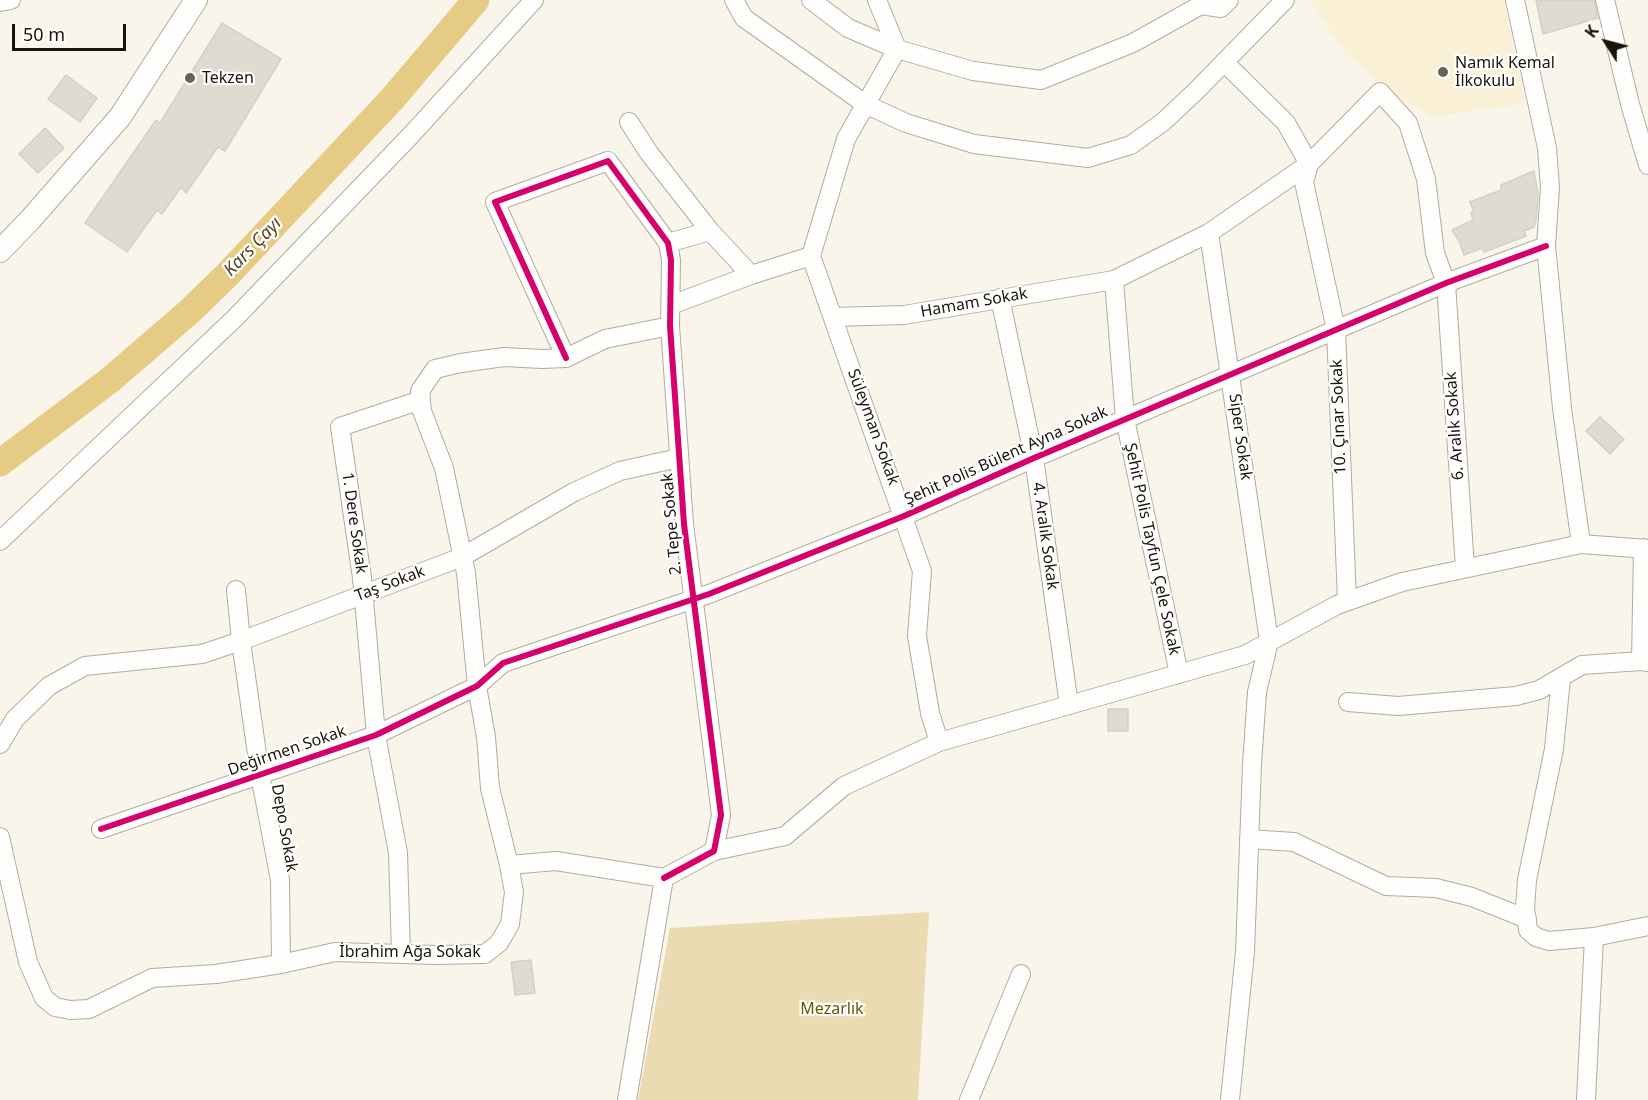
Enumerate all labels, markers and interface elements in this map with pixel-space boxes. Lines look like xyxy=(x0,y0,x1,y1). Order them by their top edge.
scale bar xyxy=(15,12,129,50)
north arrow xyxy=(1576,12,1636,72)
text: K xyxy=(1579,21,1603,42)
text: 50 m xyxy=(23,22,65,46)
place label: Namık Kemal İlkokulu xyxy=(1455,53,1555,91)
marker: Namık Kemal İlkokulu xyxy=(1436,65,1450,79)
place label: Tekzen xyxy=(202,68,254,88)
marker: Tekzen xyxy=(183,71,197,85)
water label: Kars Çayı xyxy=(220,213,286,281)
street label: Hamam Sokak xyxy=(919,284,1029,322)
street label: 10. Çınar Sokak xyxy=(1327,359,1351,475)
street label: Süleyman Sokak xyxy=(843,366,903,488)
street label: 6. Aralık Sokak xyxy=(1442,371,1468,481)
street label: Siper Sokak xyxy=(1224,393,1256,481)
street label: Şehit Polis Bülent Ayna Sokak xyxy=(901,402,1111,510)
street label: Şehit Polis Tayfun Çele Sokak xyxy=(1120,441,1184,657)
street label: 1. Dere Sokak xyxy=(337,471,371,575)
street label: 2. Tepe Sokak xyxy=(658,472,686,576)
street label: 4. Aralık Sokak xyxy=(1028,481,1062,591)
street label: Taş Sokak xyxy=(353,562,427,606)
street label: Değirmen Sokak xyxy=(225,722,349,780)
street label: Depo Sokak xyxy=(267,783,301,873)
street label: İbrahim Ağa Sokak xyxy=(339,942,481,962)
park label: Mezarlık xyxy=(800,999,864,1019)

